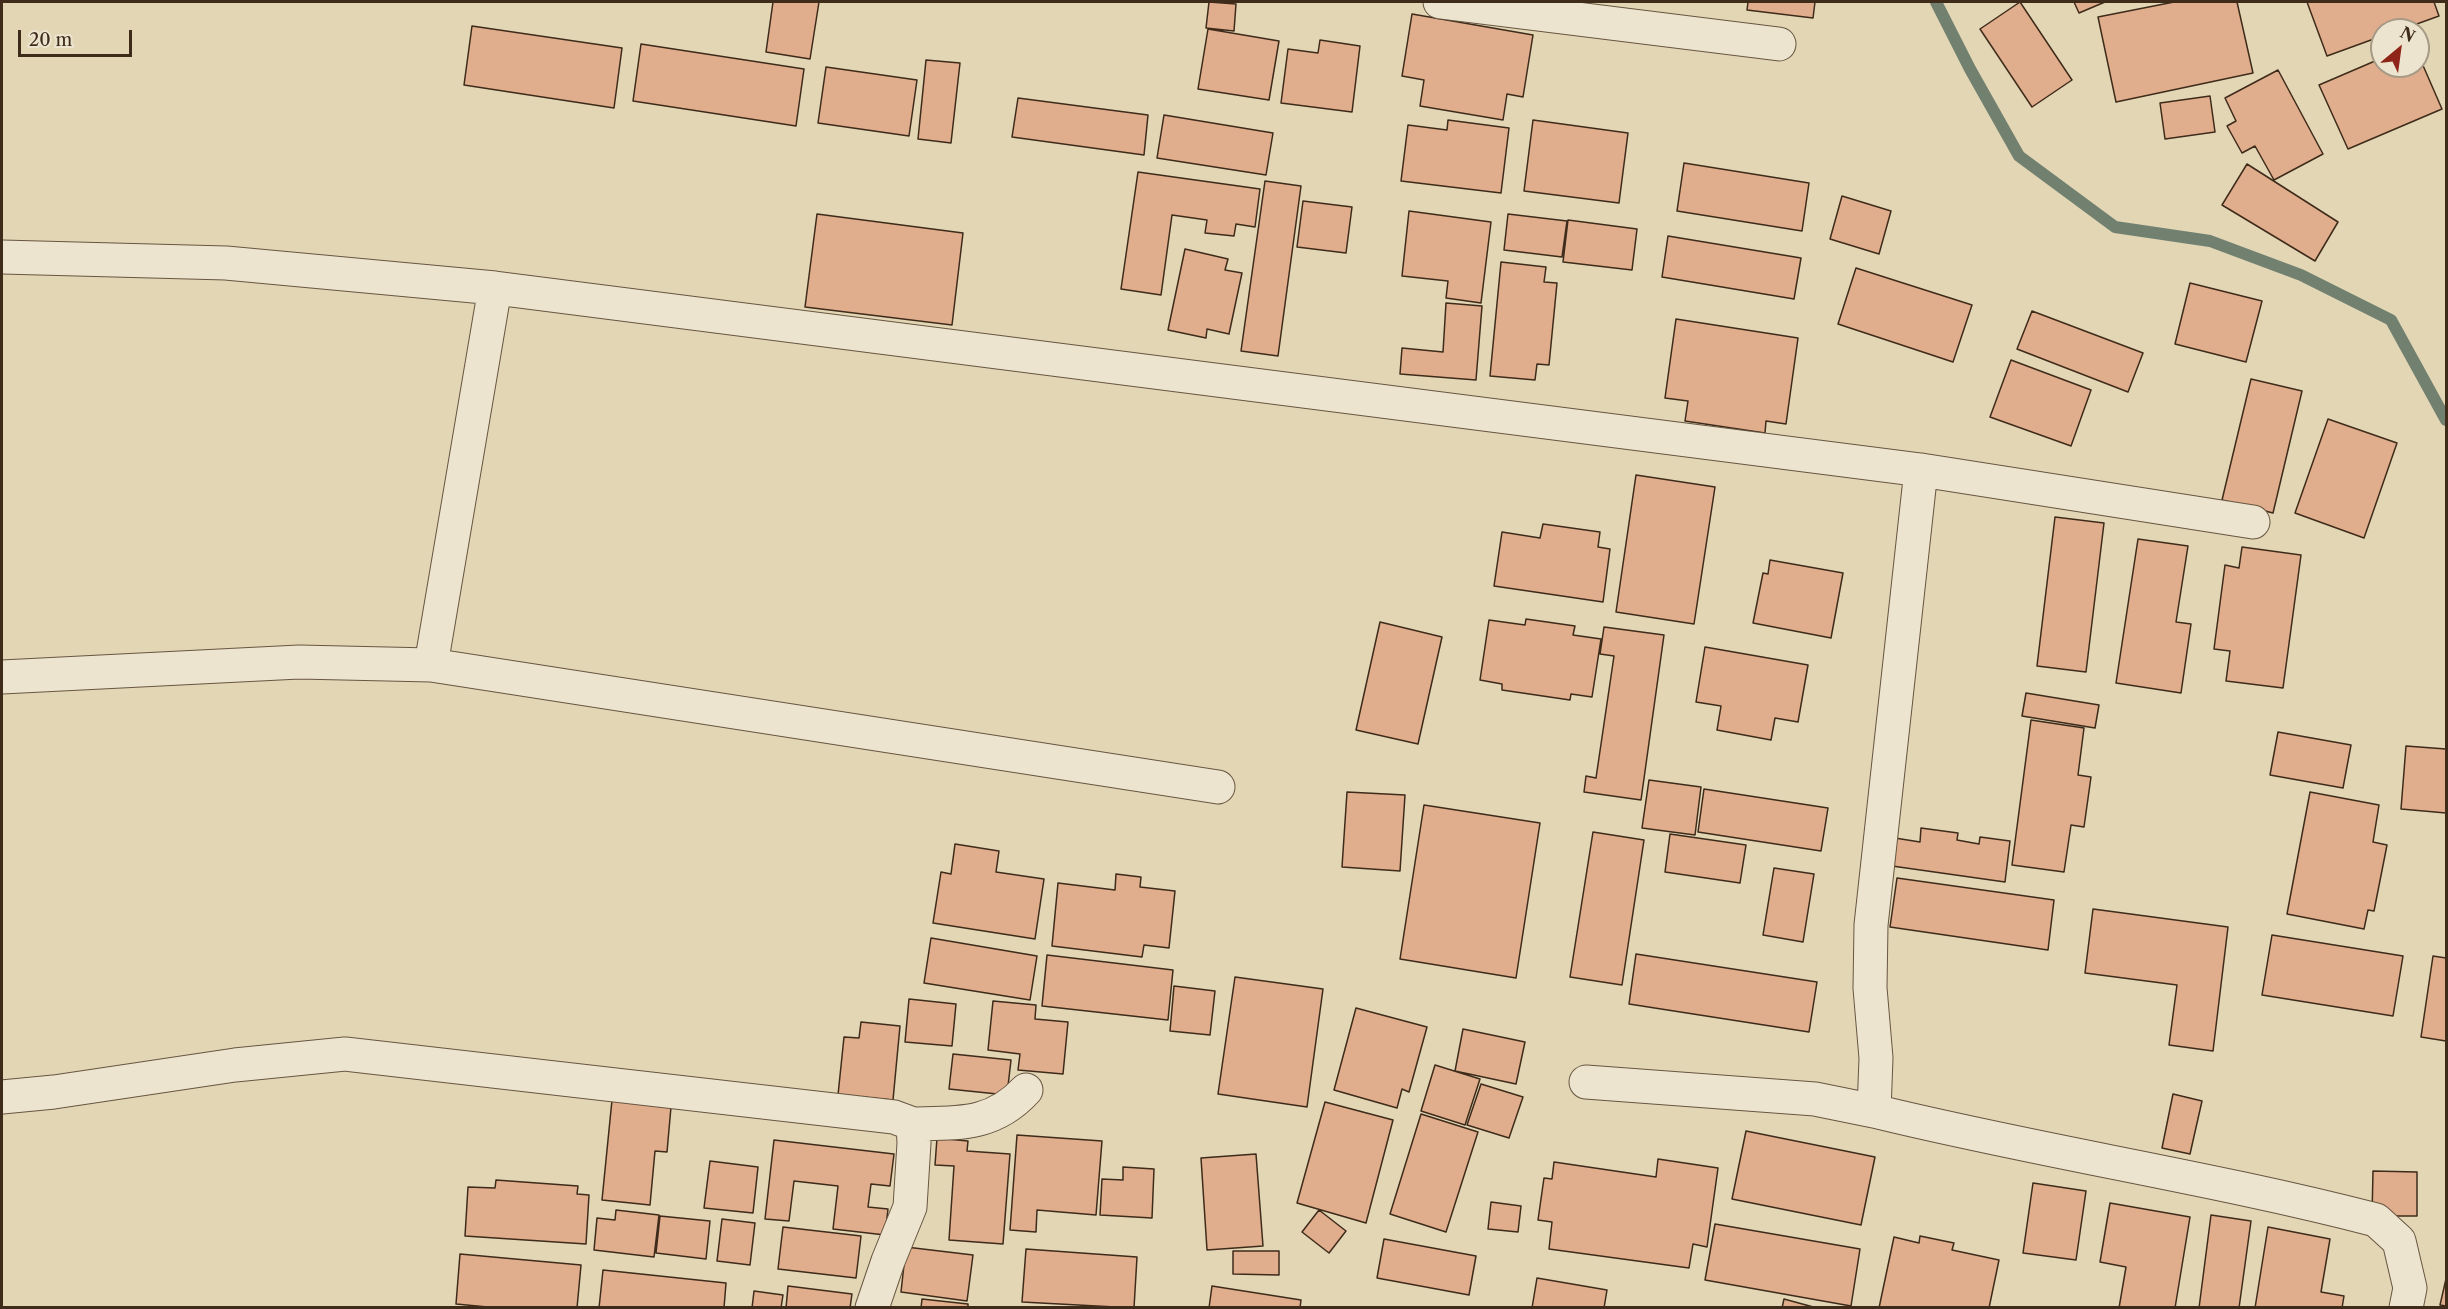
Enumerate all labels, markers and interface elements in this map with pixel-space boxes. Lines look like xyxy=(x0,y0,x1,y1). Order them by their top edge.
scale bar xyxy=(21,18,135,56)
north arrow xyxy=(2370,18,2430,78)
text: N xyxy=(2397,22,2419,46)
text: 20 m xyxy=(29,29,72,51)

